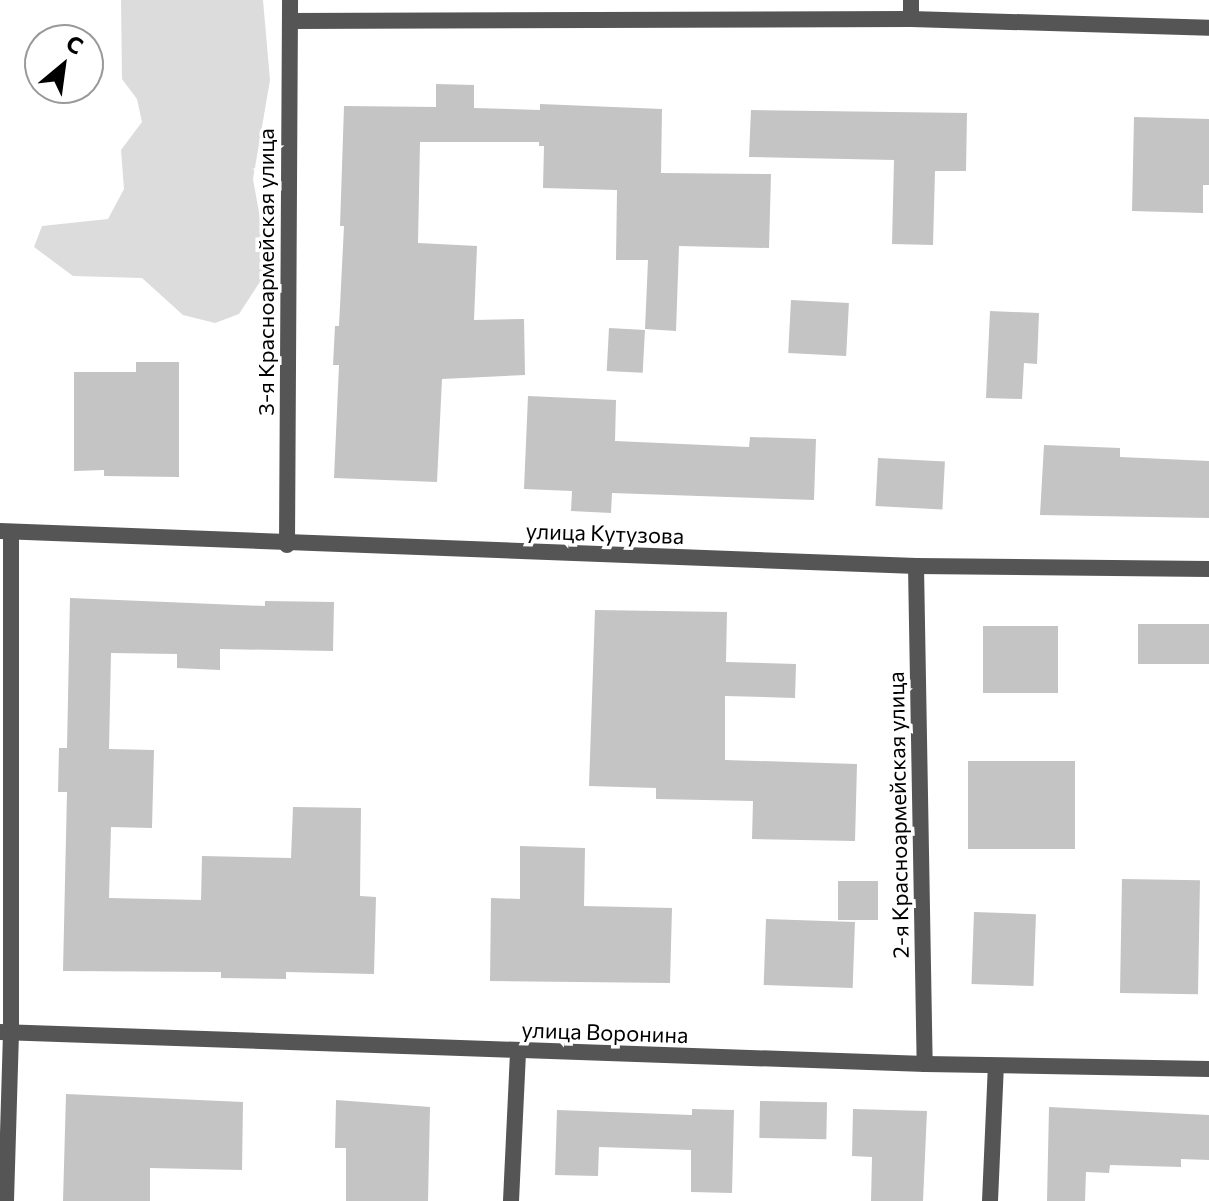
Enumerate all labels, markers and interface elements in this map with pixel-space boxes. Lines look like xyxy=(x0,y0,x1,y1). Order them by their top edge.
north arrow xyxy=(24,24,104,104)
text: С xyxy=(62,29,88,60)
street label: 3-я Красноармейская улица xyxy=(253,128,279,416)
street label: улица Кутузова xyxy=(525,517,685,549)
street label: 2-я Красноармейская улица xyxy=(882,671,914,959)
street label: улица Воронина xyxy=(521,1016,689,1048)

